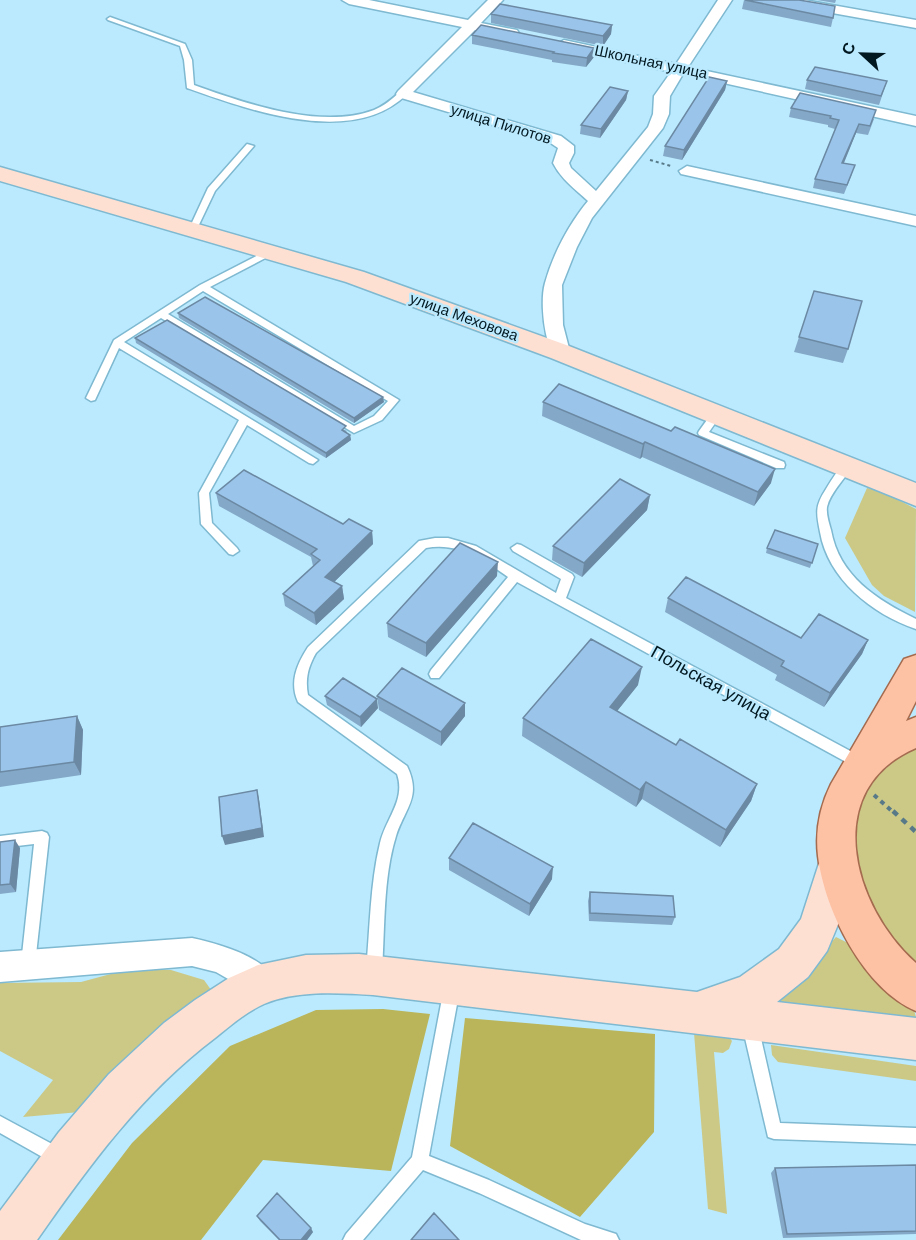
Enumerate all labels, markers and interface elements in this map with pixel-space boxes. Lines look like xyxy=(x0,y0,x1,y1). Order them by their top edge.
north arrow xyxy=(832,24,892,84)
text: С xyxy=(837,39,861,58)
street label: Школьная улица xyxy=(593,40,710,84)
street label: улица Пилотов xyxy=(448,99,554,149)
street label: улица Меховова xyxy=(407,288,522,346)
street label: Польская улица xyxy=(647,640,776,726)

